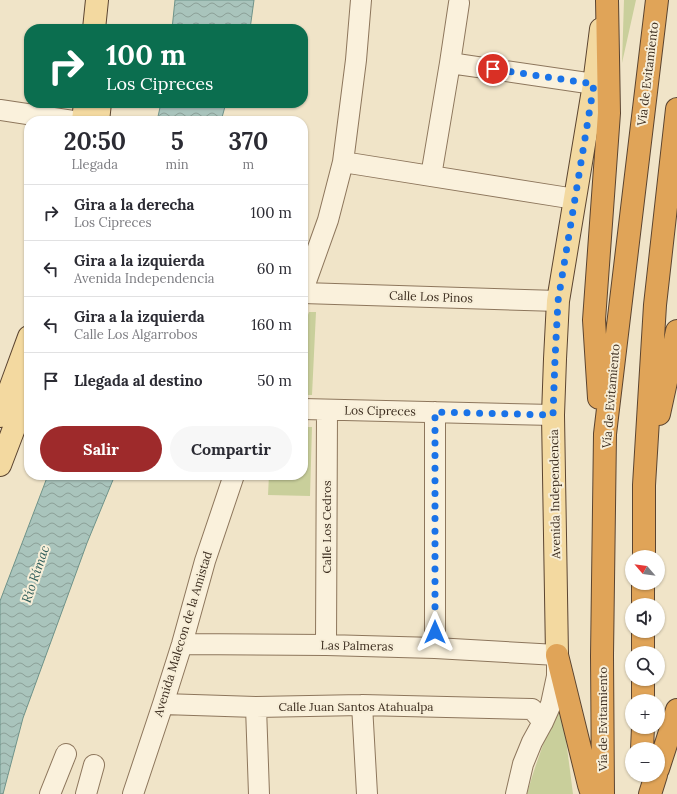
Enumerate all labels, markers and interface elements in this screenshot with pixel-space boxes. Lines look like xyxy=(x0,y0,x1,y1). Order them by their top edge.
street label: Vía de Evitamiento xyxy=(634,21,661,128)
text: 100 m xyxy=(106,37,186,73)
icon: right xyxy=(40,40,92,92)
pin xyxy=(476,52,510,86)
icon: arrive xyxy=(482,58,504,80)
text: Los Cipreces xyxy=(106,72,213,95)
text: 20:50 xyxy=(64,126,126,157)
text: 5 xyxy=(171,126,184,157)
text: 370 xyxy=(228,126,268,157)
text: Llegada xyxy=(72,156,118,173)
text: min xyxy=(166,156,189,173)
text: m xyxy=(243,156,254,173)
text: Gira a la derecha xyxy=(74,195,194,214)
icon: right xyxy=(40,202,62,224)
text: 100 m xyxy=(251,203,292,222)
text: Los Cipreces xyxy=(74,214,152,231)
text: Gira a la izquierda xyxy=(74,251,205,270)
icon: left xyxy=(40,258,62,280)
text: 60 m xyxy=(257,259,292,278)
text: Avenida Independencia xyxy=(74,270,215,287)
street label: Calle Los Pinos xyxy=(389,288,474,305)
text: Gira a la izquierda xyxy=(74,307,205,326)
icon: left xyxy=(40,314,62,336)
text: 160 m xyxy=(251,315,292,334)
text: Calle Los Algarrobos xyxy=(74,326,197,343)
street label: Vía de Evitamiento xyxy=(598,343,623,450)
icon: arrive xyxy=(40,370,62,392)
text: Llegada al destino xyxy=(74,371,203,390)
text: 50 m xyxy=(257,371,292,390)
street label: Los Cipreces xyxy=(344,402,416,419)
button: Salir xyxy=(40,426,162,472)
button: Compartir xyxy=(170,426,292,472)
street label: Avenida Independencia xyxy=(546,429,563,560)
street label: Calle Los Cedros xyxy=(319,480,334,574)
water label: Río Rímac xyxy=(18,543,53,605)
street label: Avenida Malecon de la Amistad xyxy=(150,549,215,719)
north arrow xyxy=(625,550,665,590)
map controls xyxy=(625,550,665,782)
button: sound xyxy=(625,598,665,638)
position arrow xyxy=(414,611,456,653)
street label: Las Palmeras xyxy=(320,637,394,654)
button: search xyxy=(625,646,665,686)
street label: Vía de Evitamiento xyxy=(595,667,610,772)
button: + xyxy=(625,694,665,734)
street label: Calle Juan Santos Atahualpa xyxy=(278,699,434,714)
button: − xyxy=(625,742,665,782)

